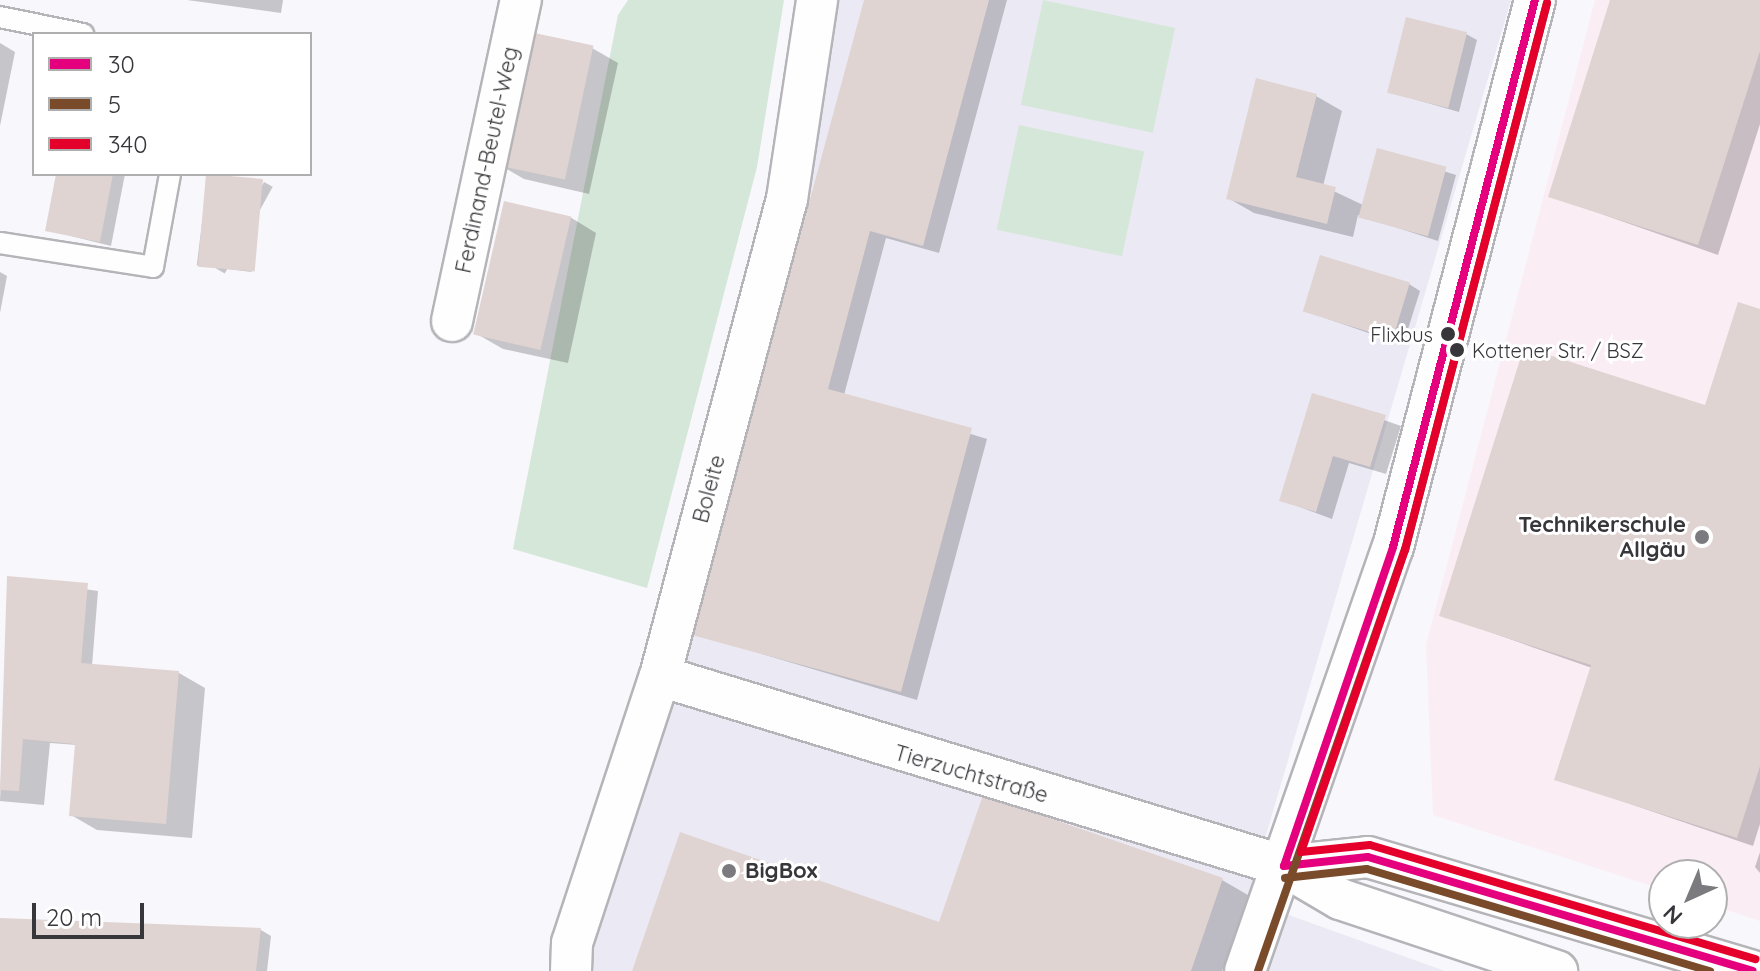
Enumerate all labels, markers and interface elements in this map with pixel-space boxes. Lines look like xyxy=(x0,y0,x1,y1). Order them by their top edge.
legend xyxy=(32,32,312,176)
street label: Ferdinand-Beutel-Weg xyxy=(450,44,524,276)
text: 30 xyxy=(108,49,135,79)
text: 5 xyxy=(108,89,121,119)
text: 340 xyxy=(108,129,148,159)
place label: Flixbus xyxy=(1370,322,1433,346)
marker: Flixbus xyxy=(1440,326,1456,342)
place label: Kottener Str. / BSZ xyxy=(1472,338,1644,362)
marker: Kottener Str. / BSZ xyxy=(1449,342,1465,358)
street label: Boleite xyxy=(687,452,731,526)
place label: Technikerschule Allgäu xyxy=(1518,511,1686,562)
marker: Technikerschule Allgäu xyxy=(1693,528,1711,546)
street label: Tierzuchtstraße xyxy=(891,739,1051,809)
place label: BigBox xyxy=(745,858,817,884)
north arrow xyxy=(1648,859,1728,939)
marker: BigBox xyxy=(720,862,738,880)
scale bar xyxy=(36,887,148,937)
text: N xyxy=(1657,899,1688,931)
text: 20 m xyxy=(46,902,102,932)

